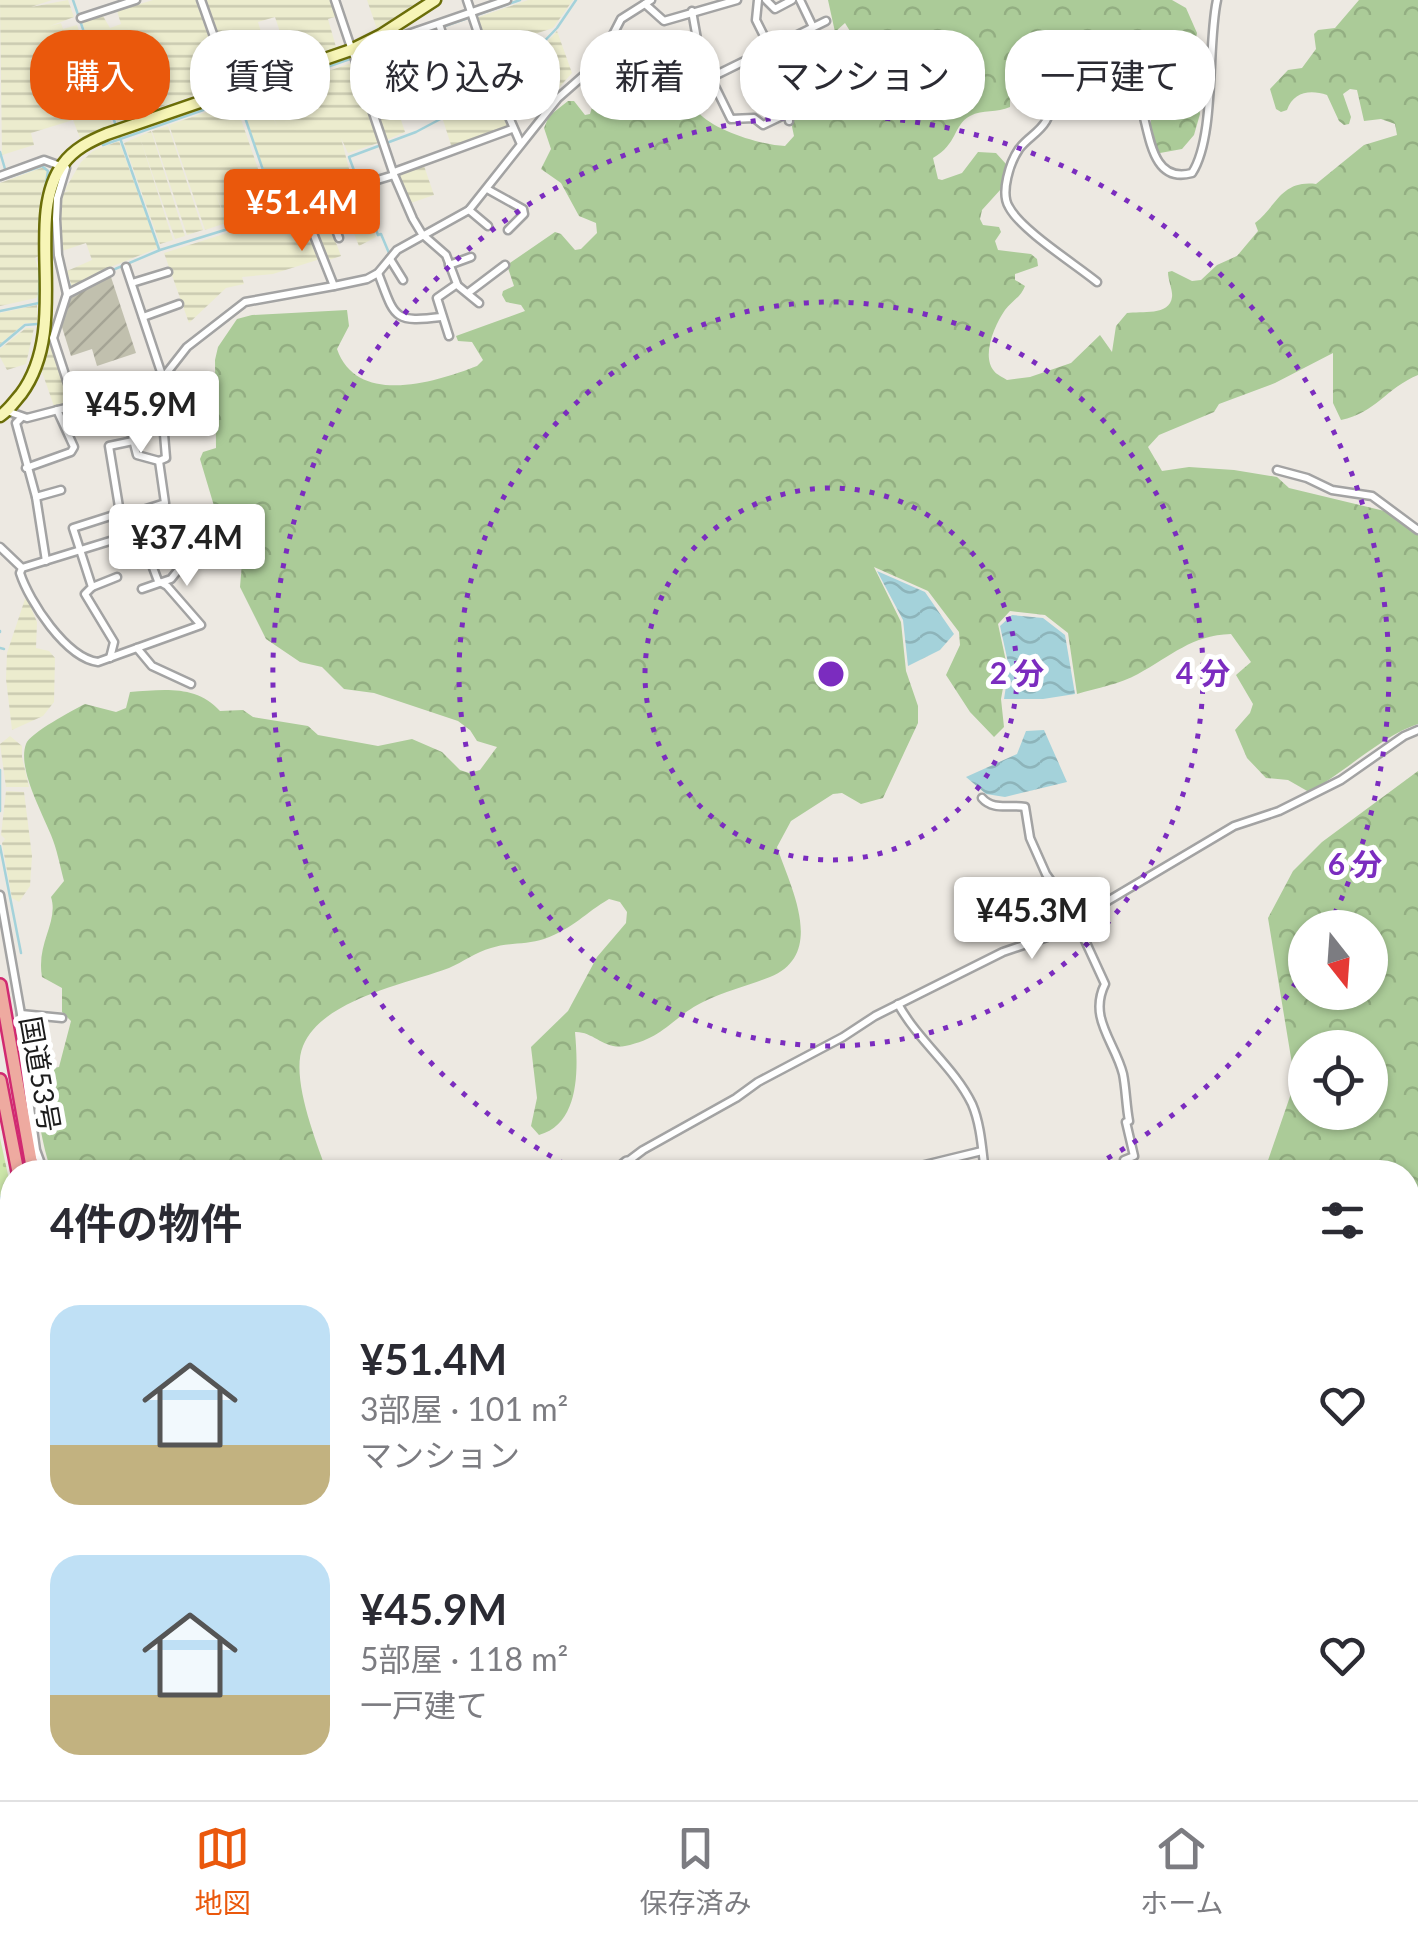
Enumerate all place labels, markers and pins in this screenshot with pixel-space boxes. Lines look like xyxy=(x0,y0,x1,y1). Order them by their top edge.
pin: ¥51.4M xyxy=(221,169,383,254)
pin: ¥45.9M xyxy=(60,371,222,456)
pin: ¥37.4M xyxy=(106,504,268,589)
centre of rings xyxy=(813,656,849,692)
pin: ¥45.3M xyxy=(951,877,1113,962)

